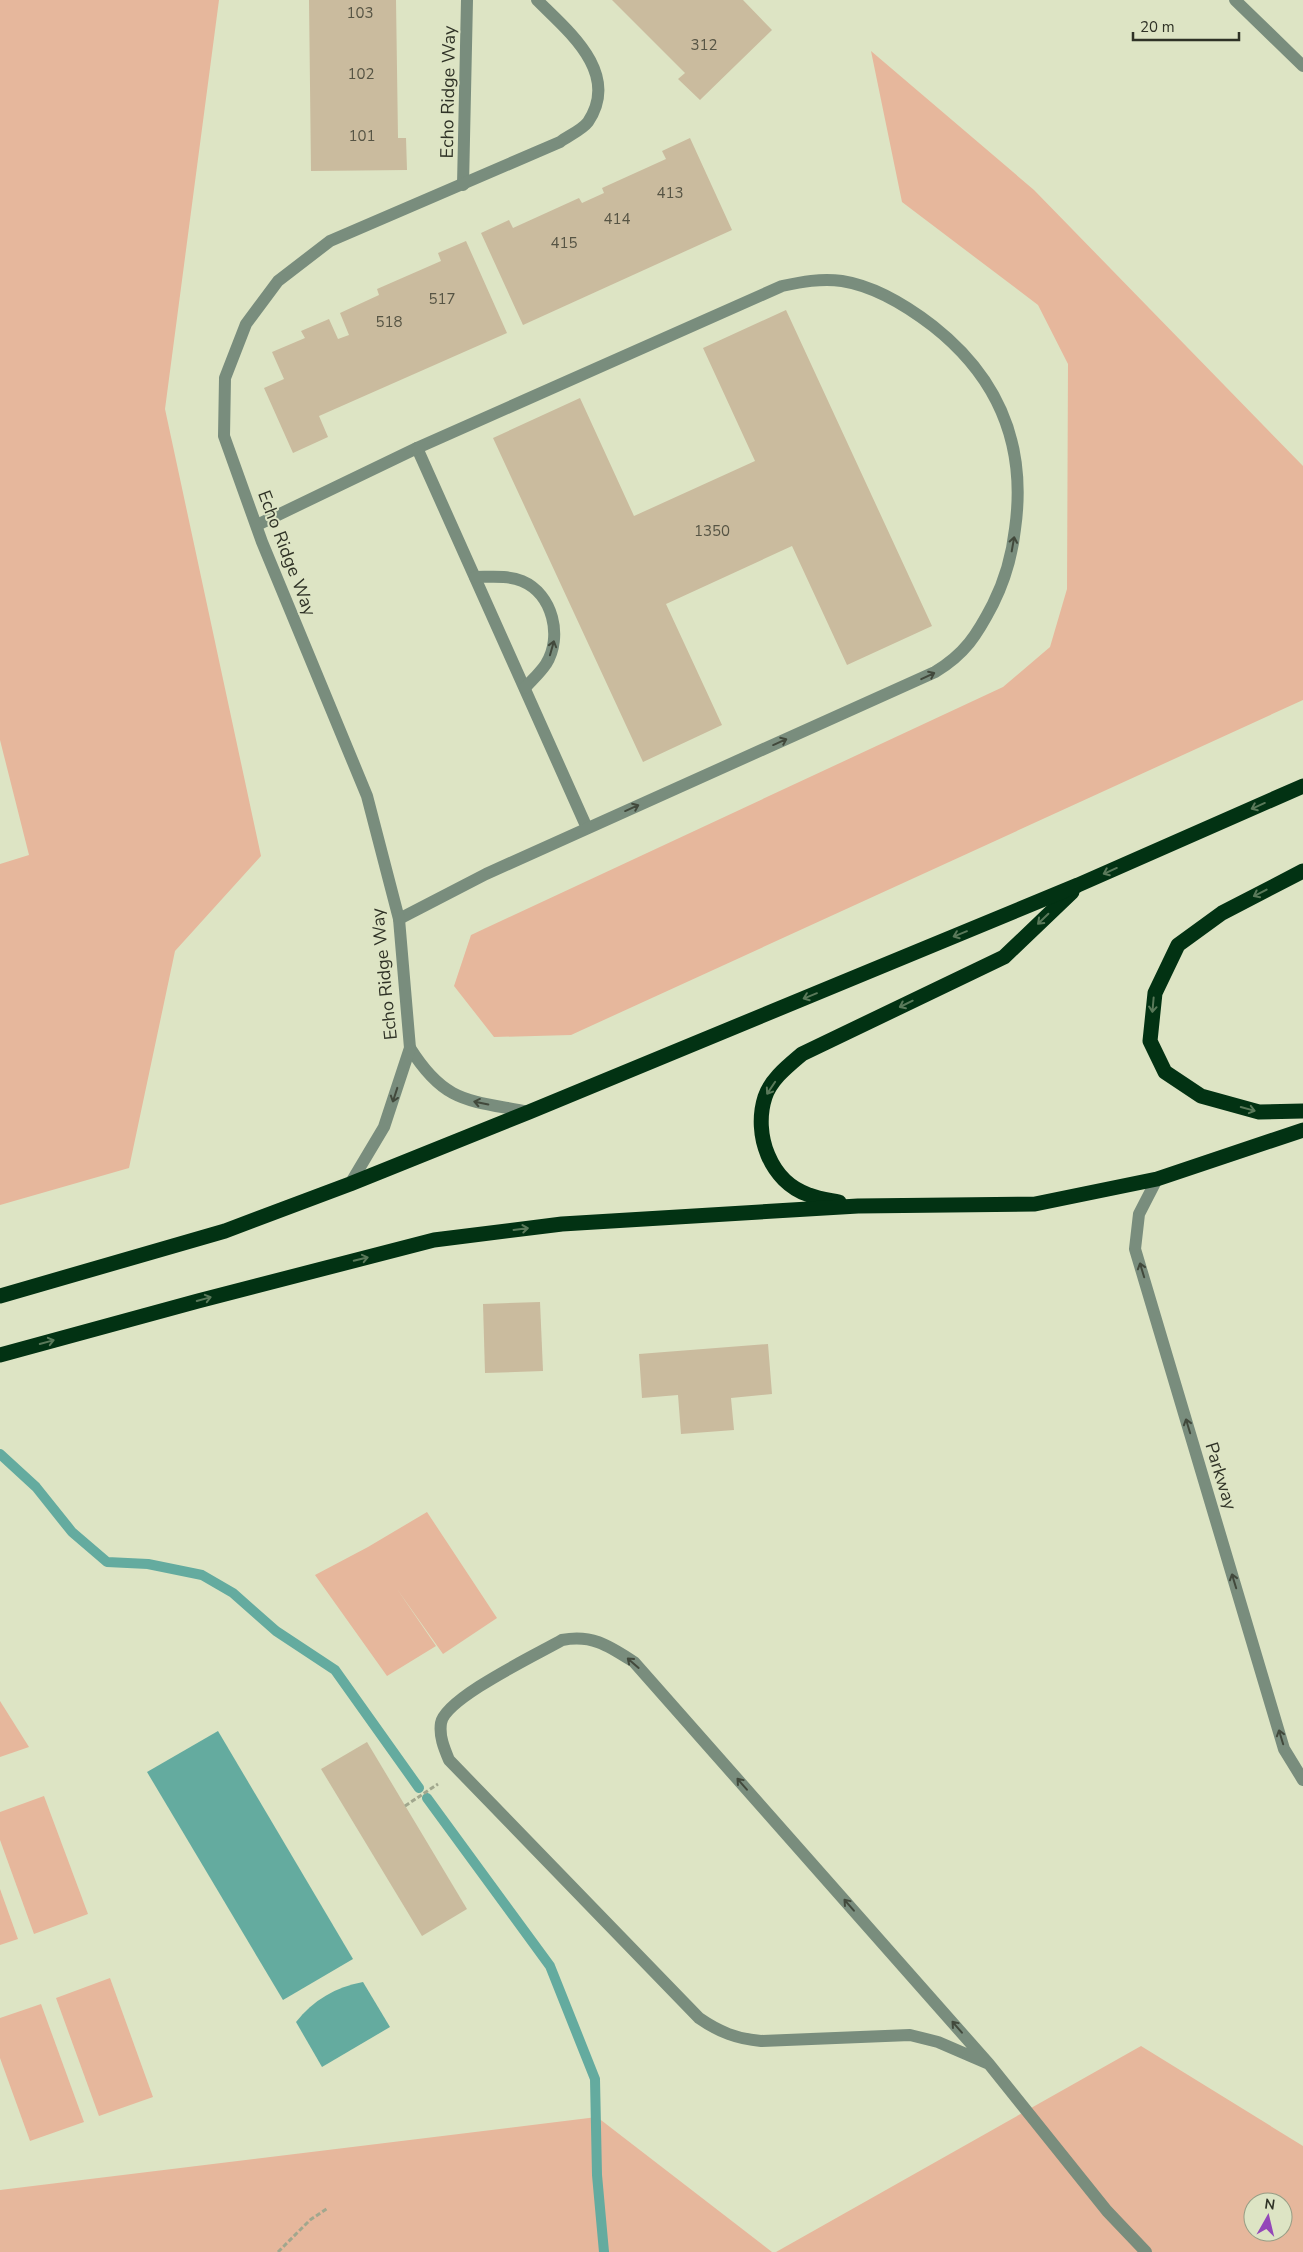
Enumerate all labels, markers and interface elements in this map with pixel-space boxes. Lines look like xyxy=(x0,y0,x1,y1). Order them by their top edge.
house number: 103 xyxy=(346,3,374,23)
scale bar xyxy=(1133,10,1239,42)
text: 20 m xyxy=(1140,17,1175,37)
street label: Echo Ridge Way xyxy=(435,25,461,158)
house number: 312 xyxy=(690,35,718,55)
house number: 102 xyxy=(347,64,375,84)
house number: 101 xyxy=(348,126,376,146)
house number: 413 xyxy=(656,183,684,203)
house number: 414 xyxy=(603,209,631,229)
house number: 415 xyxy=(550,233,578,253)
house number: 517 xyxy=(428,289,456,309)
house number: 518 xyxy=(375,312,403,332)
street label: Echo Ridge Way xyxy=(252,487,322,620)
house number: 1350 xyxy=(694,521,730,541)
one-way arrow xyxy=(1008,537,1018,553)
one-way arrow xyxy=(547,640,557,656)
one-way arrow xyxy=(920,670,935,680)
one-way arrow xyxy=(772,737,787,746)
one-way arrow xyxy=(1251,801,1266,811)
one-way arrow xyxy=(624,803,639,813)
one-way arrow xyxy=(1103,867,1118,877)
one-way arrow xyxy=(1252,888,1267,898)
street label: Echo Ridge Way xyxy=(365,906,403,1041)
one-way arrow xyxy=(1037,913,1049,925)
one-way arrow xyxy=(953,930,968,940)
one-way arrow xyxy=(803,992,818,1002)
one-way arrow xyxy=(1149,997,1158,1013)
one-way arrow xyxy=(899,999,914,1009)
one-way arrow xyxy=(765,1081,775,1095)
one-way arrow xyxy=(390,1086,399,1102)
one-way arrow xyxy=(474,1097,490,1107)
one-way arrow xyxy=(1240,1104,1256,1114)
one-way arrow xyxy=(512,1224,528,1234)
one-way arrow xyxy=(353,1254,369,1263)
one-way arrow xyxy=(1136,1262,1146,1278)
one-way arrow xyxy=(195,1294,211,1303)
one-way arrow xyxy=(39,1337,55,1347)
one-way arrow xyxy=(1183,1418,1193,1434)
street label: Parkway xyxy=(1199,1439,1243,1513)
one-way arrow xyxy=(1229,1574,1239,1590)
one-way arrow xyxy=(627,1657,640,1669)
one-way arrow xyxy=(1275,1730,1285,1746)
one-way arrow xyxy=(736,1777,747,1790)
one-way arrow xyxy=(843,1899,855,1912)
one-way arrow xyxy=(951,2021,963,2034)
north arrow xyxy=(1243,2192,1293,2242)
text: N xyxy=(1263,2194,1276,2215)

